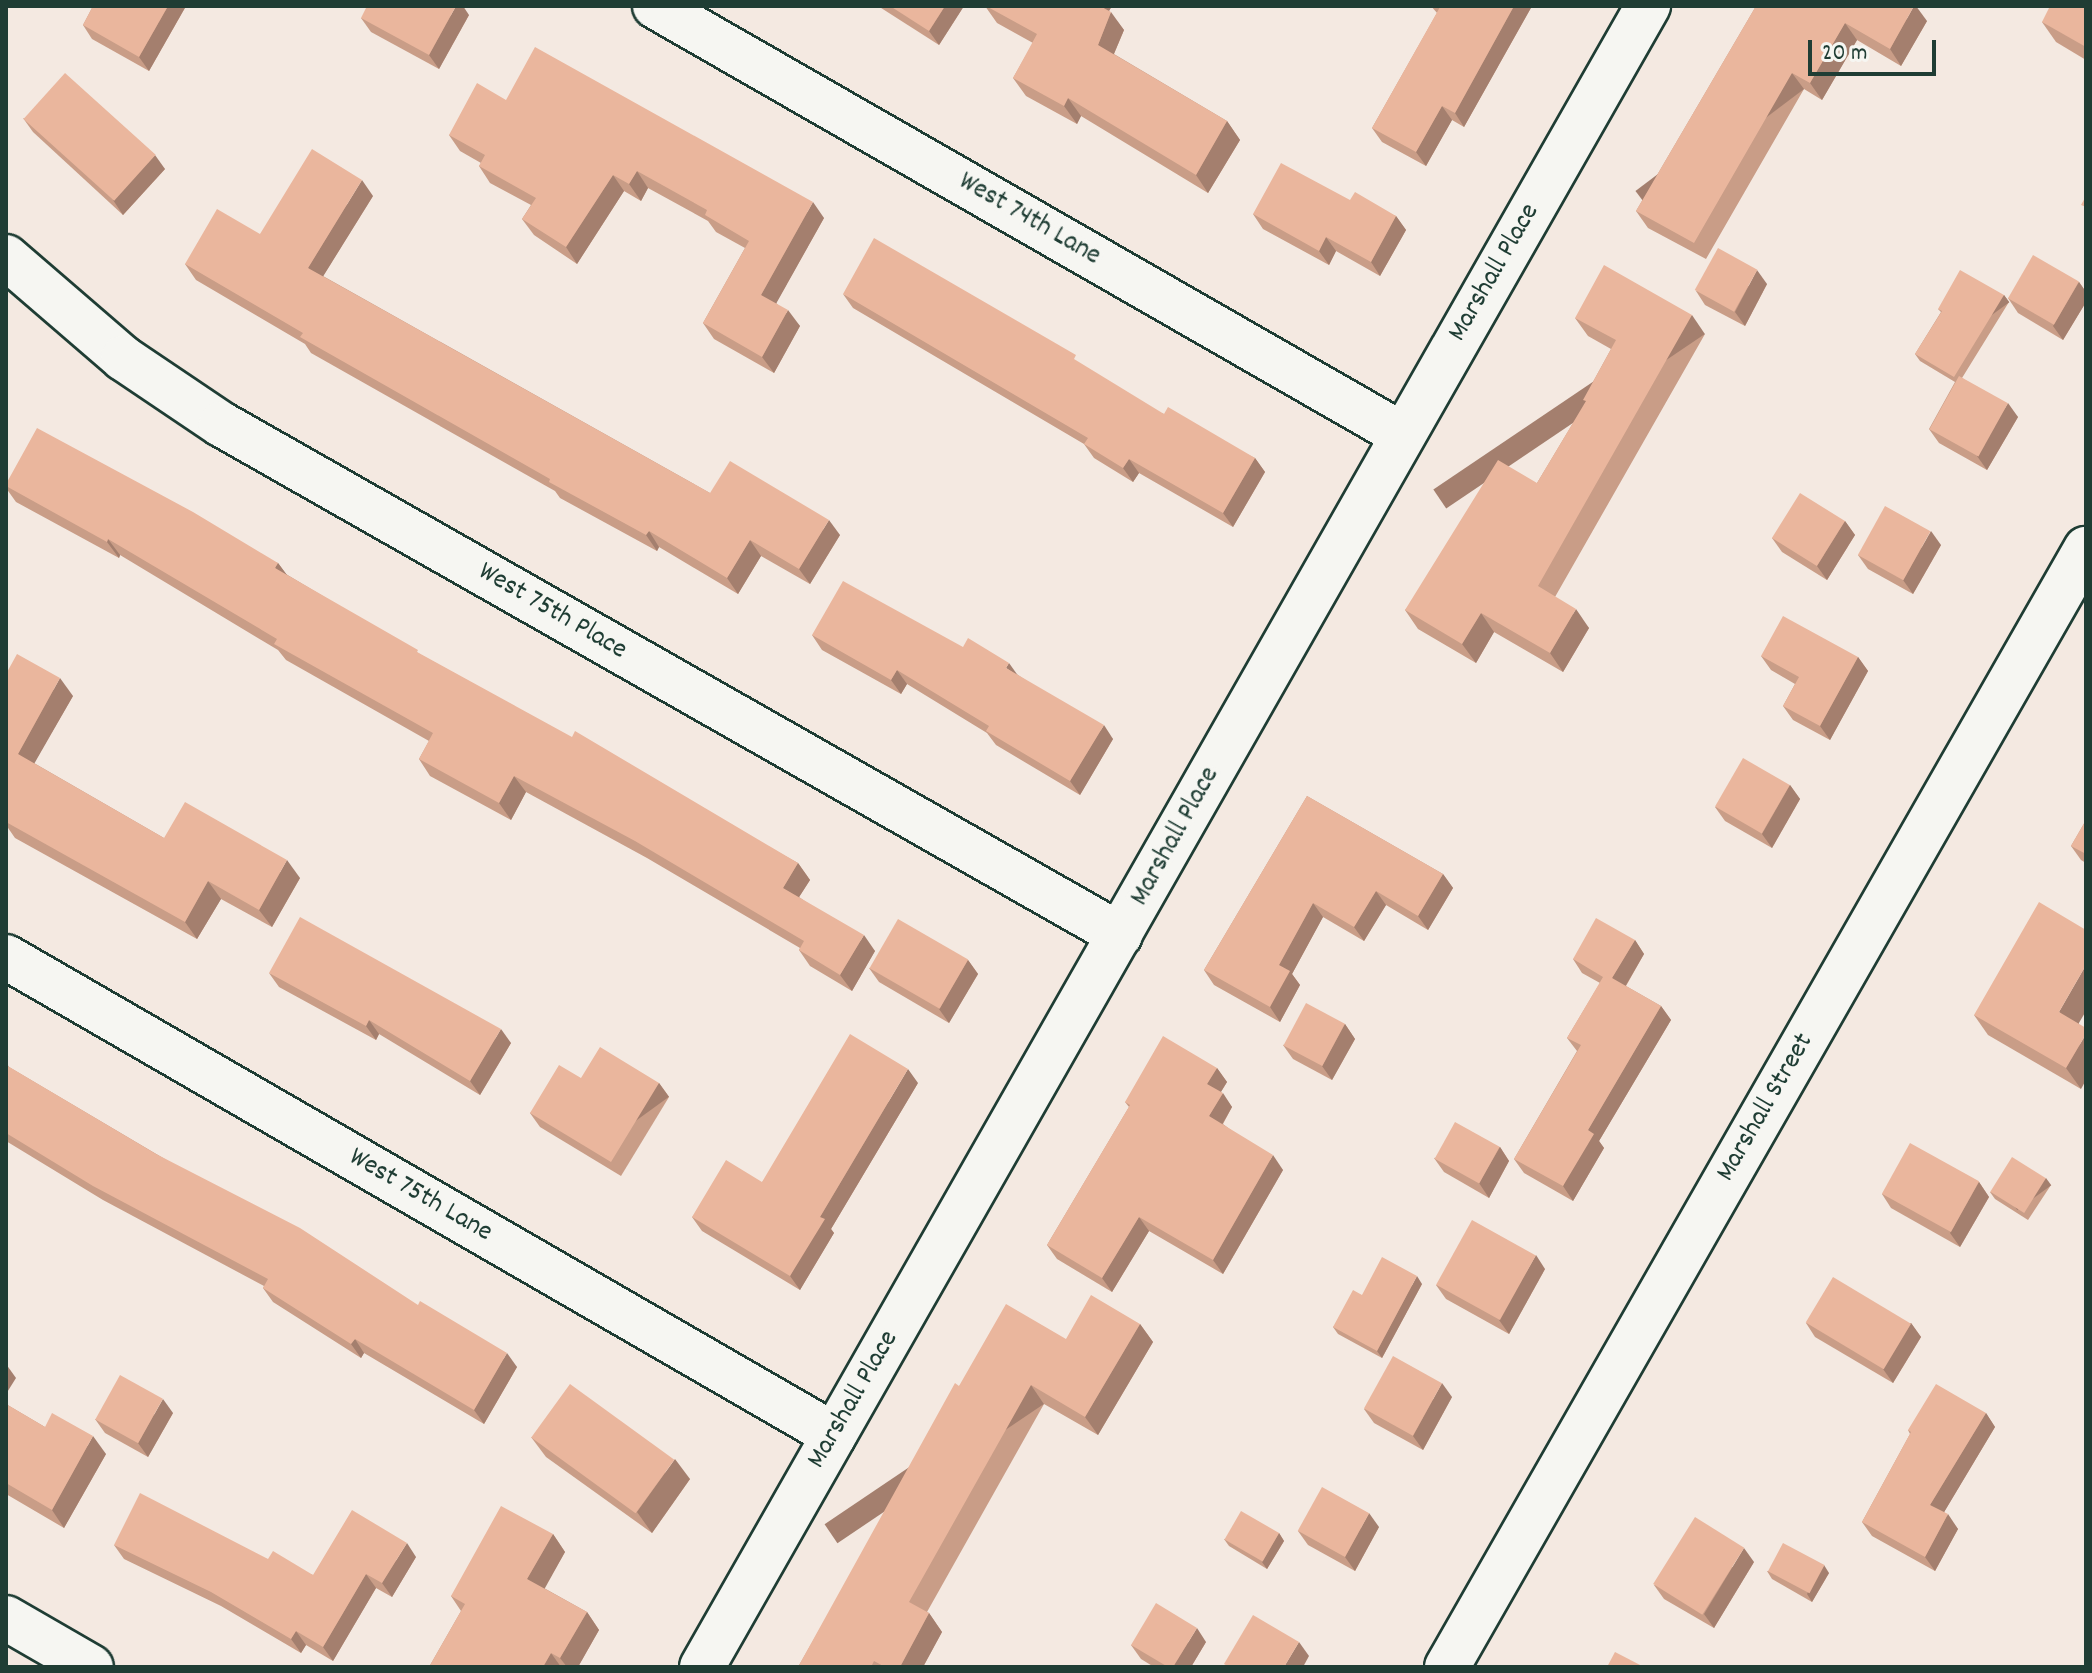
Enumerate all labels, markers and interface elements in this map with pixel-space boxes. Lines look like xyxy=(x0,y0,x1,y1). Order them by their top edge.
scale bar xyxy=(1812,24,1940,74)
text: 20 m xyxy=(1822,37,1868,71)
street label: West 74th Lane xyxy=(952,166,1106,274)
street label: Marshall Place xyxy=(1442,198,1548,348)
street label: West 75th Place xyxy=(472,556,632,668)
street label: Marshall Place xyxy=(1124,762,1228,912)
street label: Marshall Street xyxy=(1710,1028,1822,1188)
street label: West 75th Lane xyxy=(342,1141,498,1251)
street label: Marshall Place xyxy=(801,1325,907,1475)

